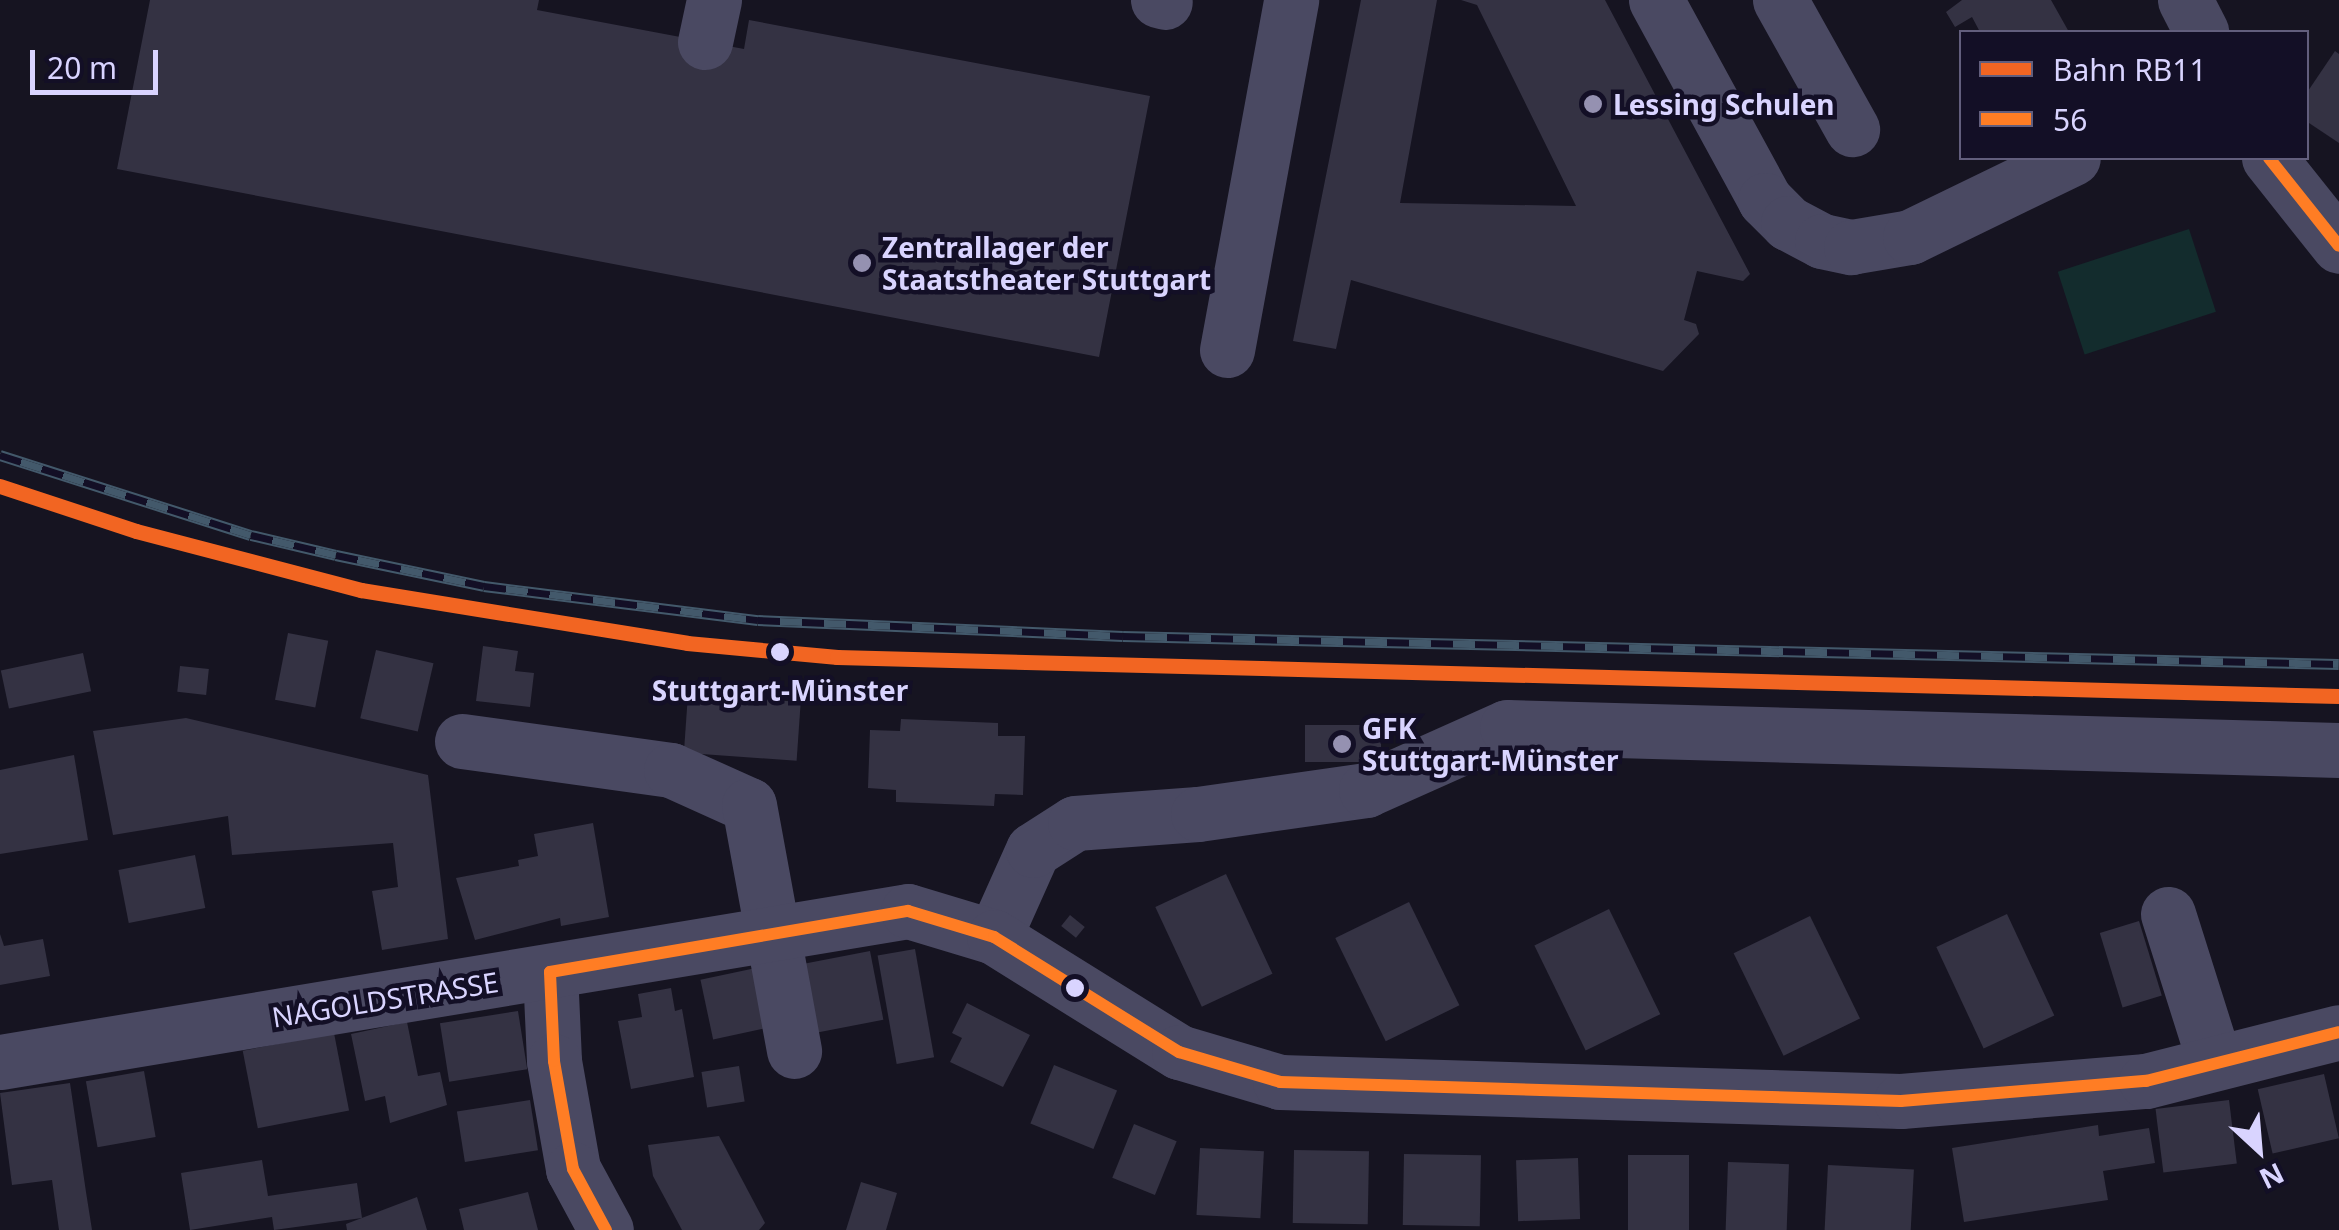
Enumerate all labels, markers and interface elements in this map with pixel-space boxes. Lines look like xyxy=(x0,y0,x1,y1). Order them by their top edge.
scale bar xyxy=(35,30,162,92)
legend xyxy=(1959,30,2309,160)
text: 20 m xyxy=(47,47,117,88)
text: Bahn RB11 xyxy=(2053,49,2207,90)
place label: Lessing Schulen xyxy=(1613,87,1835,121)
marker: Lessing Schulen xyxy=(1582,93,1604,115)
text: 56 xyxy=(2053,99,2087,140)
place label: Zentrallager der Staatstheater Stuttgart xyxy=(882,230,1211,296)
marker: Zentrallager der Staatstheater Stuttgart xyxy=(851,252,873,274)
marker: Stuttgart-Münster xyxy=(764,636,796,668)
place label: Stuttgart-Münster xyxy=(652,673,908,707)
place label: GFK Stuttgart-Münster xyxy=(1362,711,1618,777)
marker: GFK Stuttgart-Münster xyxy=(1331,733,1353,755)
street label: NAGOLDSTRASSE xyxy=(270,965,500,1033)
unlabelled marker xyxy=(1065,978,1085,998)
north arrow xyxy=(2209,1100,2309,1200)
text: N xyxy=(2254,1155,2291,1199)

